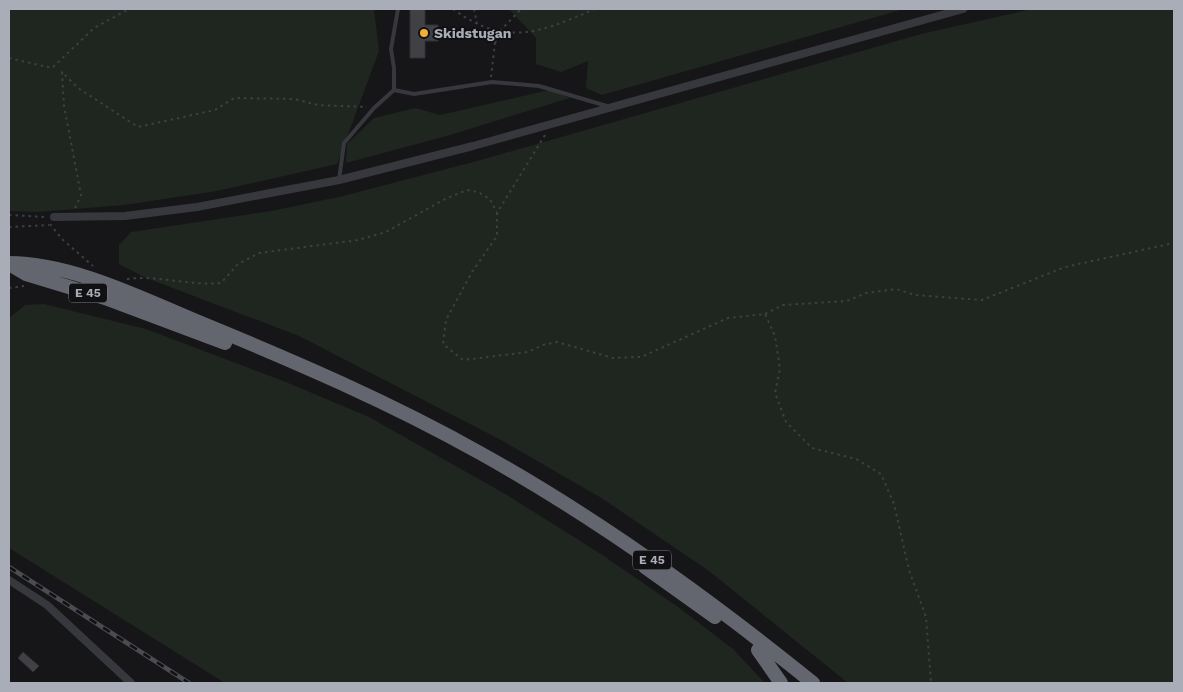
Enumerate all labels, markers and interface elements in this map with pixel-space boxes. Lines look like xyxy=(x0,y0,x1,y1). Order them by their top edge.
place label: Skidstugan xyxy=(434,25,511,41)
marker: Skidstugan xyxy=(418,27,430,39)
road number: E 45 xyxy=(69,284,107,302)
road number: E 45 xyxy=(633,550,671,570)

